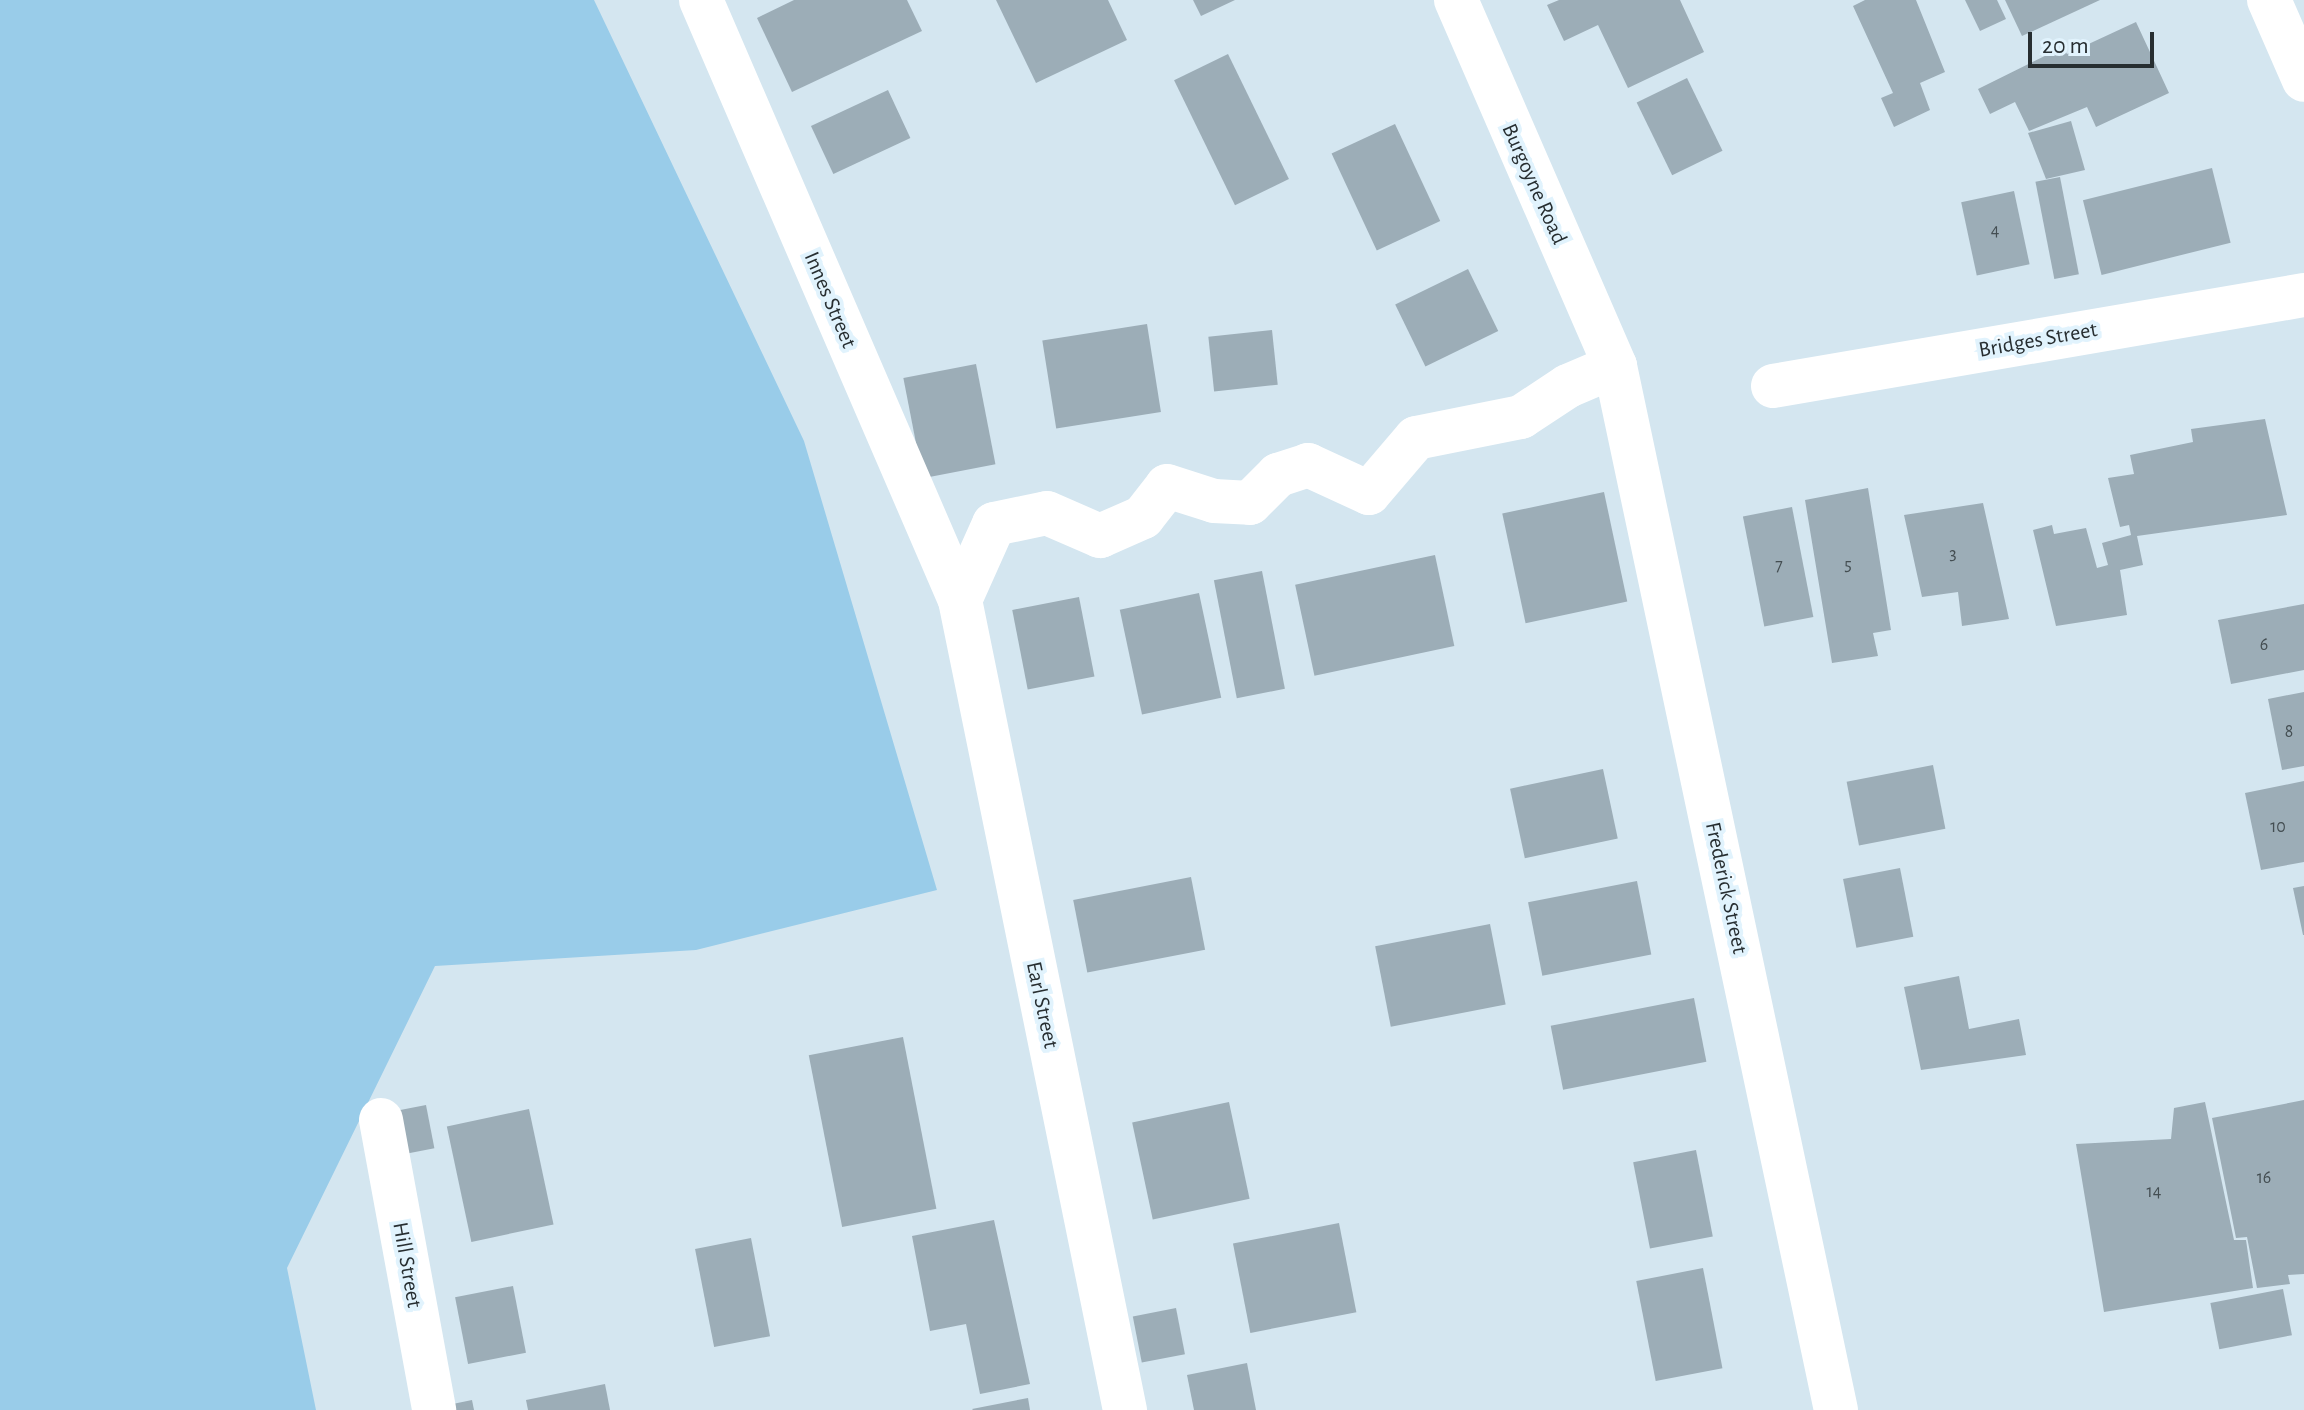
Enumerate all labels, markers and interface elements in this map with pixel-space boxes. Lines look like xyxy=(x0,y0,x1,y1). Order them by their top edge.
scale bar xyxy=(2032,16,2158,66)
text: 20 m xyxy=(2042,34,2089,58)
street label: Burgoyne Road xyxy=(1496,120,1572,248)
house number: 4 xyxy=(1991,220,1999,242)
street label: Innes Street xyxy=(798,248,862,352)
street label: Bridges Street xyxy=(1977,317,2099,363)
house number: 3 xyxy=(1949,543,1957,565)
house number: 5 xyxy=(1844,554,1852,576)
house number: 7 xyxy=(1775,555,1783,577)
house number: 6 xyxy=(2260,634,2268,656)
house number: 8 xyxy=(2285,721,2293,743)
house number: 10 xyxy=(2270,816,2286,838)
street label: Frederick Street xyxy=(1699,820,1753,956)
street label: Earl Street xyxy=(1020,959,1064,1051)
house number: 16 xyxy=(2257,1167,2271,1189)
house number: 14 xyxy=(2147,1181,2161,1203)
street label: Hill Street xyxy=(386,1220,428,1310)

